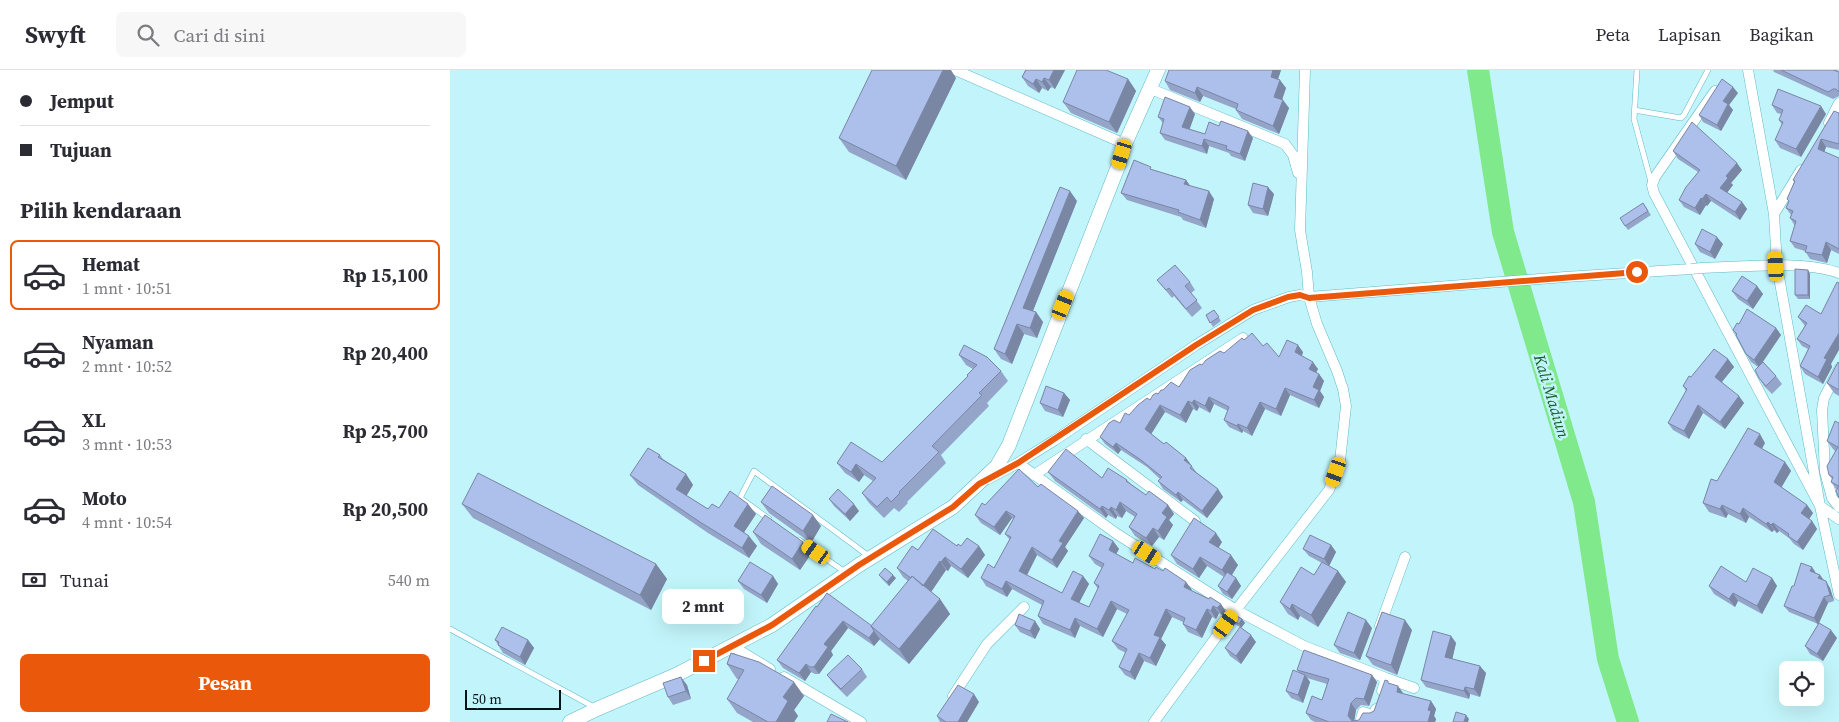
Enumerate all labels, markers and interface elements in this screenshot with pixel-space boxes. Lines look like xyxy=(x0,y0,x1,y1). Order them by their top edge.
search box xyxy=(116,12,466,57)
text: Swyft xyxy=(25,18,86,51)
icon: search xyxy=(134,21,162,49)
text: Cari di sini xyxy=(174,22,265,48)
text: Peta xyxy=(1596,22,1630,47)
text: Lapisan xyxy=(1658,22,1721,47)
text: Bagikan xyxy=(1749,22,1814,47)
text: Jemput xyxy=(50,88,114,114)
text: Tujuan xyxy=(50,137,112,163)
car xyxy=(1110,137,1133,171)
text: Pilih kendaraan xyxy=(20,195,182,225)
text: Hemat xyxy=(82,251,140,277)
car xyxy=(1767,251,1784,281)
icon: car xyxy=(22,253,67,298)
route start xyxy=(1626,261,1648,283)
text: Rp 15,100 xyxy=(342,262,428,288)
text: 1 mnt · 10:51 xyxy=(82,277,172,299)
car xyxy=(1050,288,1075,322)
text: Nyaman xyxy=(82,329,154,355)
icon: car xyxy=(22,331,67,376)
text: Rp 20,400 xyxy=(342,340,428,366)
water label: Kali Madiun xyxy=(1529,351,1575,440)
text: 2 mnt · 10:52 xyxy=(82,355,172,377)
text: XL xyxy=(82,407,105,433)
icon: car xyxy=(22,409,67,454)
text: Rp 25,700 xyxy=(342,418,428,444)
text: 3 mnt · 10:53 xyxy=(82,433,172,455)
car xyxy=(1324,455,1347,489)
text: Moto xyxy=(82,485,127,511)
icon: car xyxy=(22,487,67,532)
text: Rp 20,500 xyxy=(342,496,428,522)
text: 4 mnt · 10:54 xyxy=(82,511,172,533)
car xyxy=(799,537,832,567)
car xyxy=(1130,539,1163,567)
icon: cash xyxy=(20,566,48,594)
text: Tunai xyxy=(60,567,109,593)
text: 540 m xyxy=(388,569,430,591)
callout: 2 mnt xyxy=(663,588,745,624)
text: 2 mnt xyxy=(682,595,724,617)
car xyxy=(1211,607,1240,641)
route end xyxy=(693,650,715,672)
button: Pesan xyxy=(20,654,430,712)
map controls xyxy=(1779,661,1824,706)
button: locate xyxy=(1779,661,1824,706)
scale bar xyxy=(465,687,561,710)
text: 50 m xyxy=(472,689,502,709)

